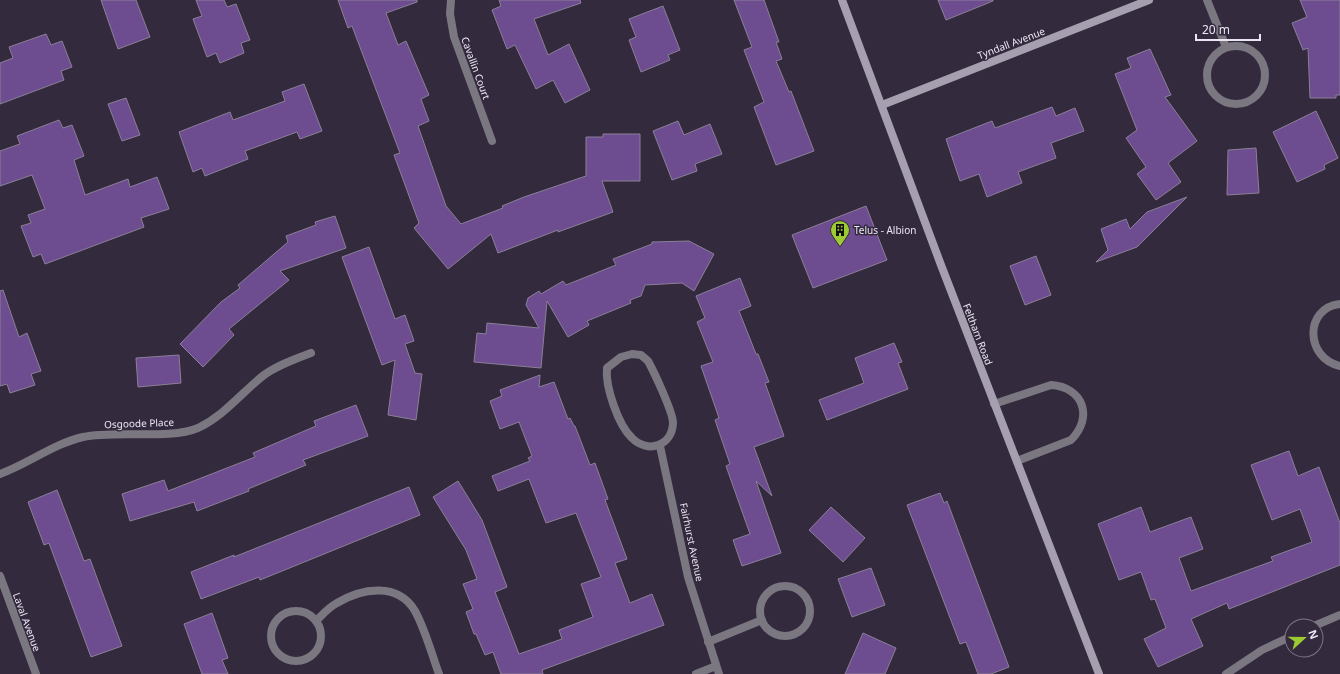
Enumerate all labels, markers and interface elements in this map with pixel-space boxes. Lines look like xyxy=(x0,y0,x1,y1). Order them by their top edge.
scale bar xyxy=(1196,16,1260,42)
text: 20 m xyxy=(1202,21,1230,38)
street label: Tyndall Avenue xyxy=(975,24,1047,62)
street label: Cavallin Court xyxy=(458,35,494,101)
building icon: Telus - Albion xyxy=(829,219,851,247)
place label: Telus - Albion xyxy=(854,223,916,237)
street label: Feltham Road xyxy=(960,301,996,367)
street label: Osgoode Place xyxy=(104,415,175,431)
street label: Fairhurst Avenue xyxy=(677,501,707,583)
street label: Laval Avenue xyxy=(10,591,44,654)
north arrow xyxy=(1284,618,1324,658)
text: N xyxy=(1305,627,1322,641)

